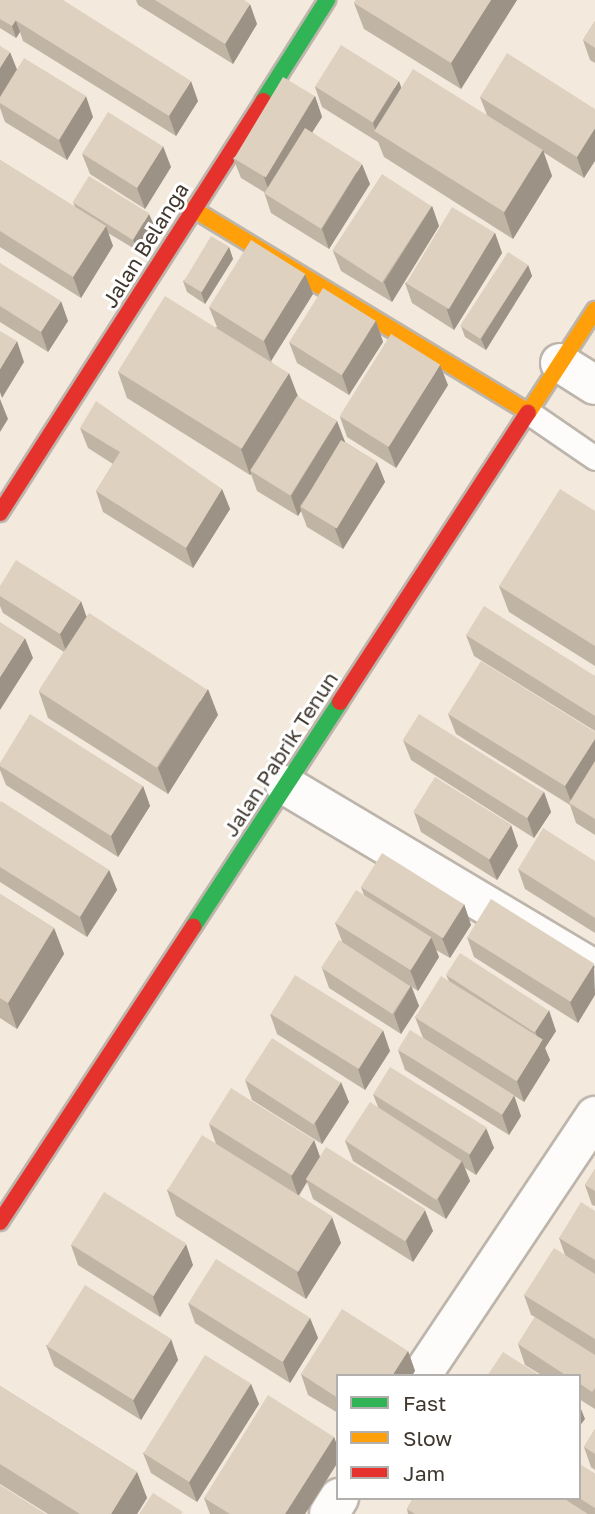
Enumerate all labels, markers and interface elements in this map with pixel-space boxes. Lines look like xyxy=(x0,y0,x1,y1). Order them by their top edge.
street label: Jalan Belanga xyxy=(96,178,194,312)
street label: Jalan Pabrik Tenun xyxy=(217,667,343,841)
legend xyxy=(336,1374,581,1500)
text: Fast xyxy=(403,1390,446,1416)
text: Slow xyxy=(403,1425,452,1451)
text: Jam xyxy=(403,1460,445,1486)

